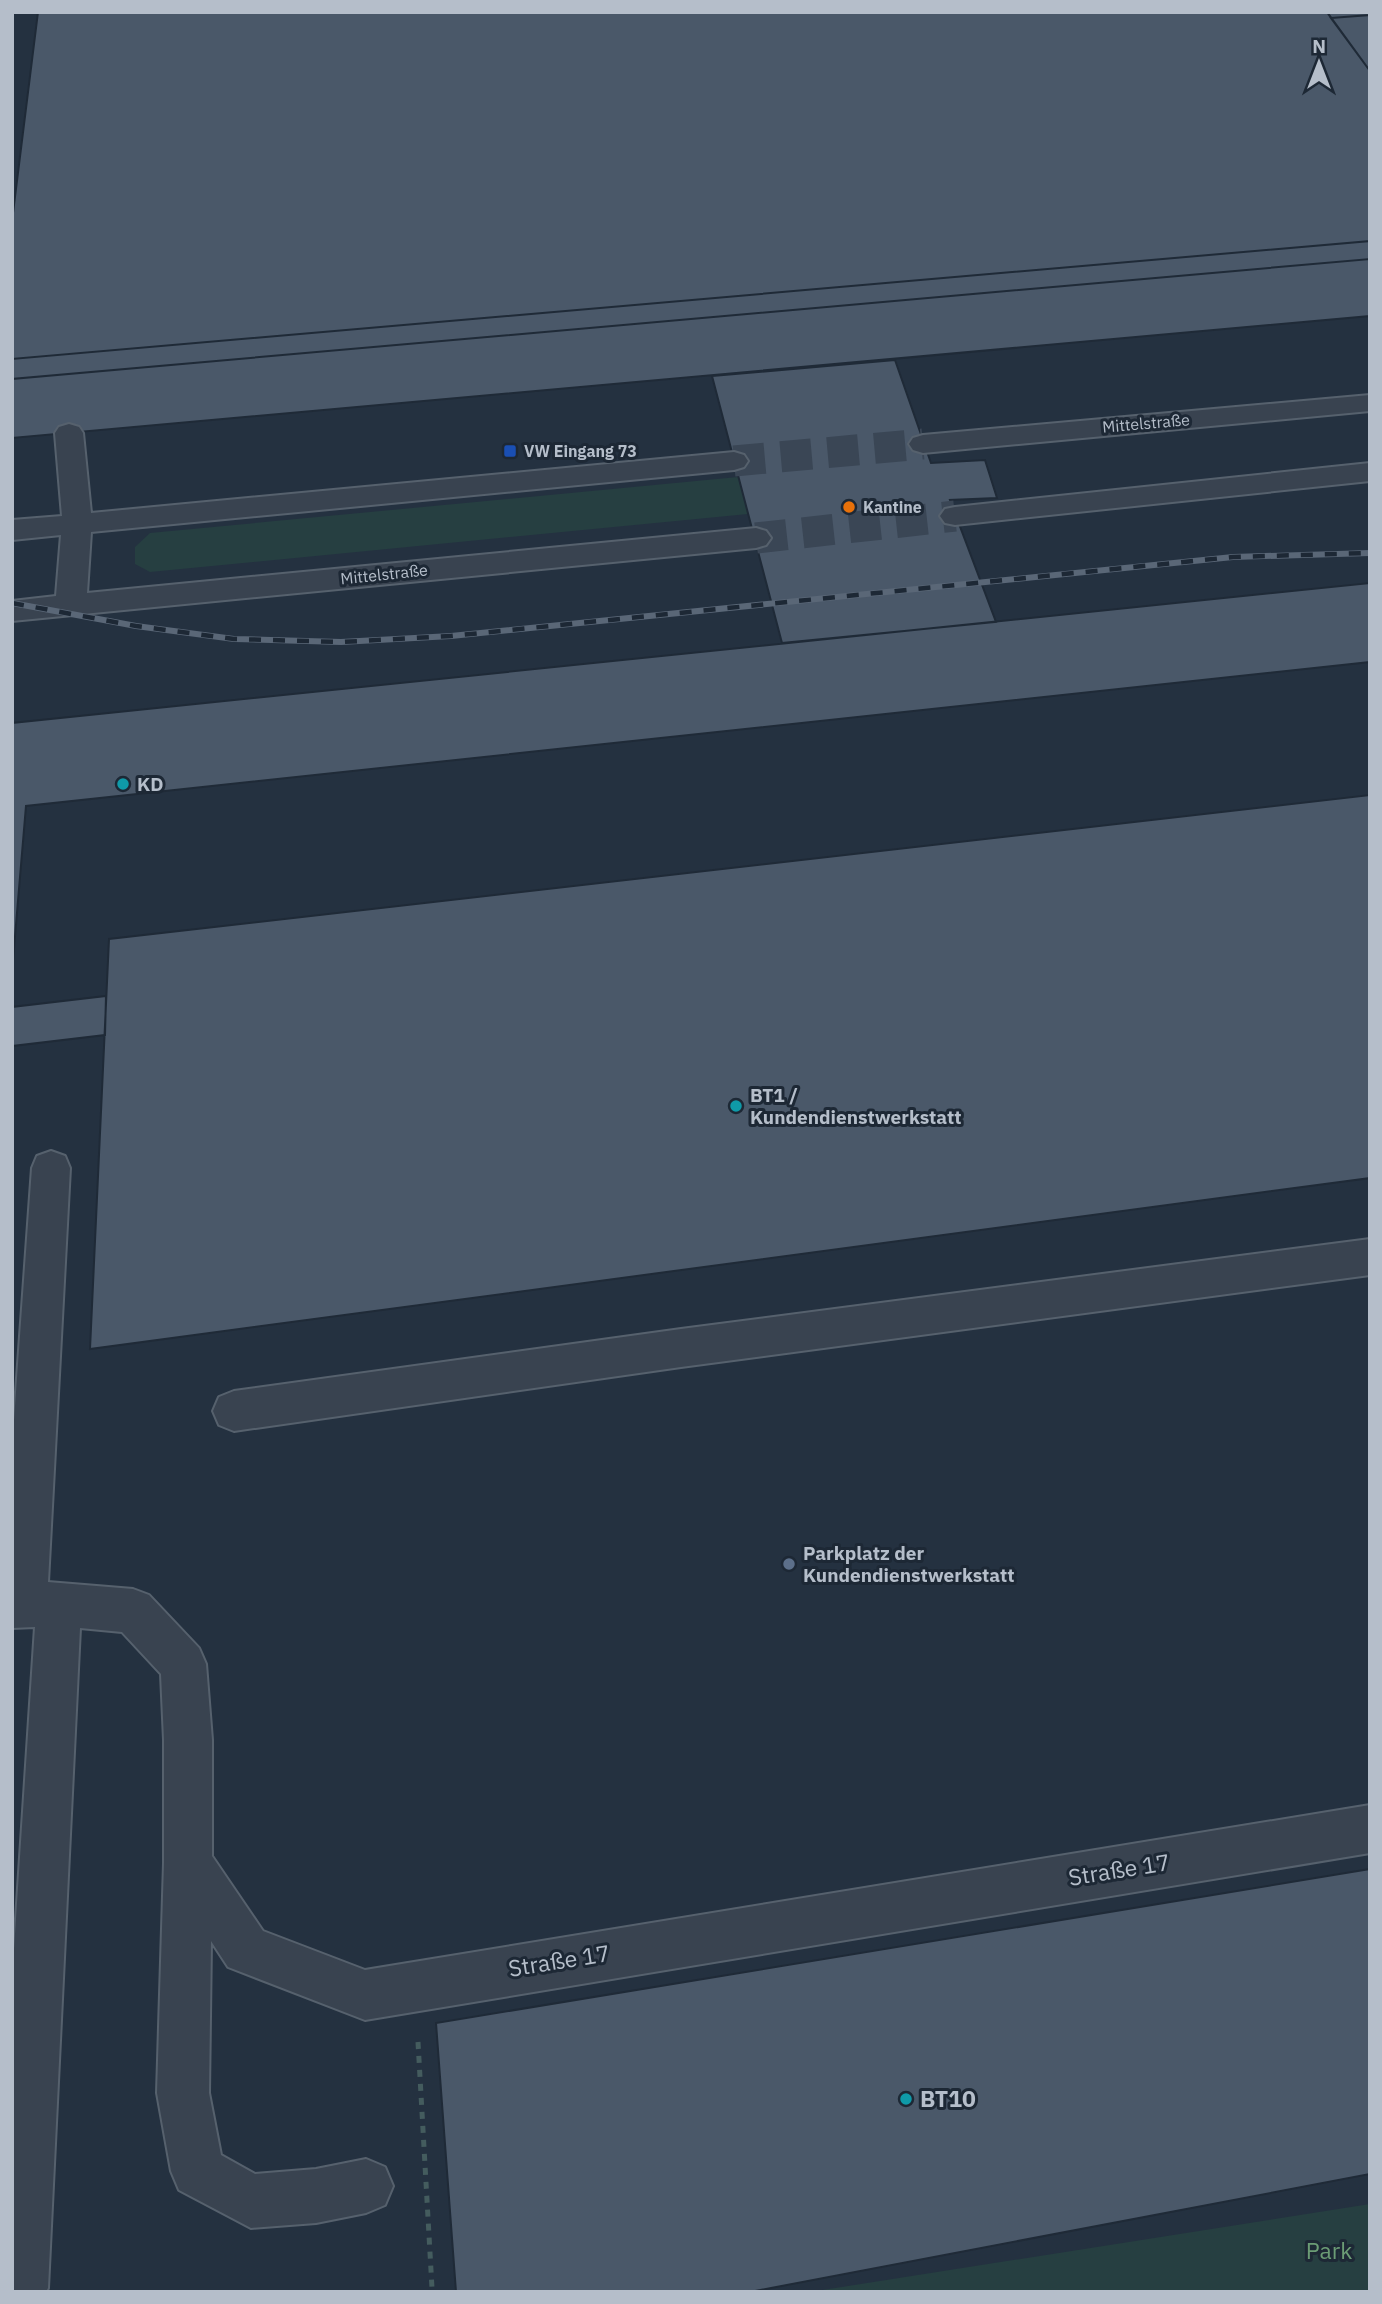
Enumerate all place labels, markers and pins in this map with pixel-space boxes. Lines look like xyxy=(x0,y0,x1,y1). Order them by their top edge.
place label: VW Eingang 73 xyxy=(524,441,637,461)
marker: VW Eingang 73 xyxy=(502,443,518,459)
place label: Kantine xyxy=(863,497,922,517)
marker: Kantine xyxy=(841,499,857,515)
place label: KD xyxy=(137,772,163,796)
marker: KD xyxy=(115,776,131,792)
place label: BT1 / Kundendienstwerkstatt xyxy=(750,1083,962,1129)
marker: BT1 / Kundendienstwerkstatt xyxy=(728,1098,744,1114)
place label: Parkplatz der Kundendienstwerkstatt xyxy=(803,1541,1015,1587)
marker: Parkplatz der Kundendienstwerkstatt xyxy=(781,1556,797,1572)
place label: BT10 xyxy=(920,2083,976,2113)
marker: BT10 xyxy=(898,2091,914,2107)

